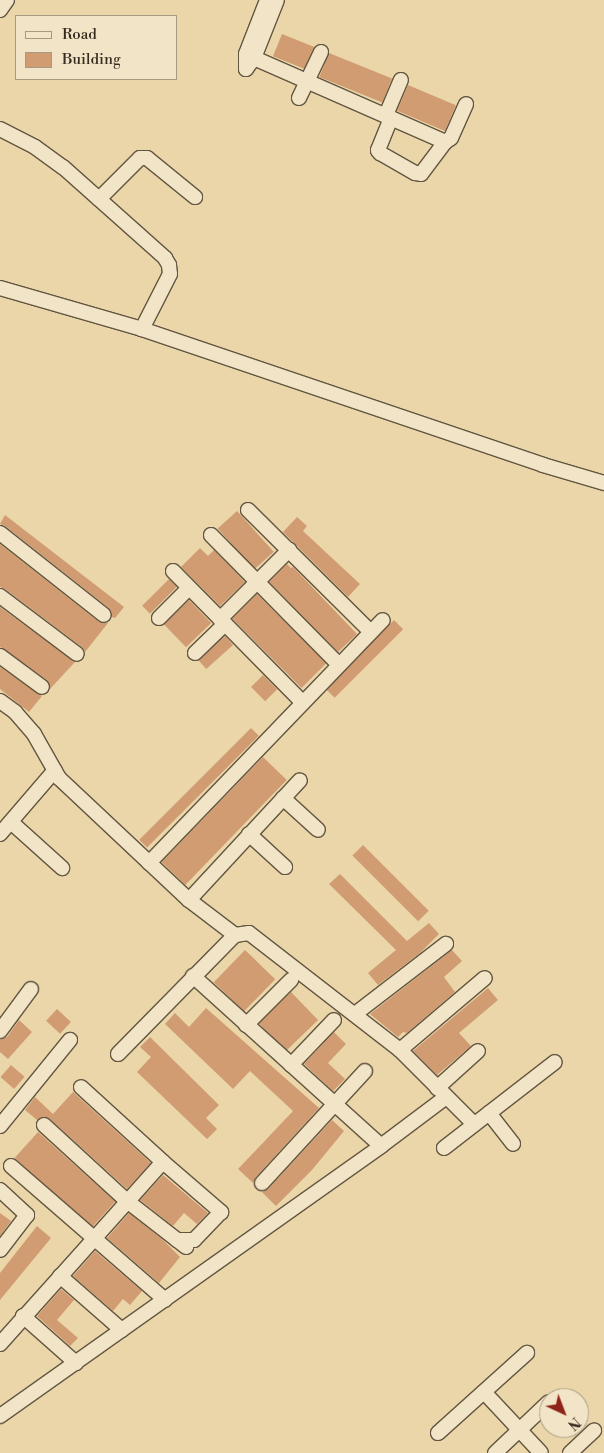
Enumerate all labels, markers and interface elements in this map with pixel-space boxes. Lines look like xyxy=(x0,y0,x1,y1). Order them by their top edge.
legend xyxy=(15,15,178,80)
text: Road xyxy=(62,25,97,44)
text: Building xyxy=(62,50,121,69)
north arrow xyxy=(539,1388,589,1438)
text: N xyxy=(563,1413,584,1434)

